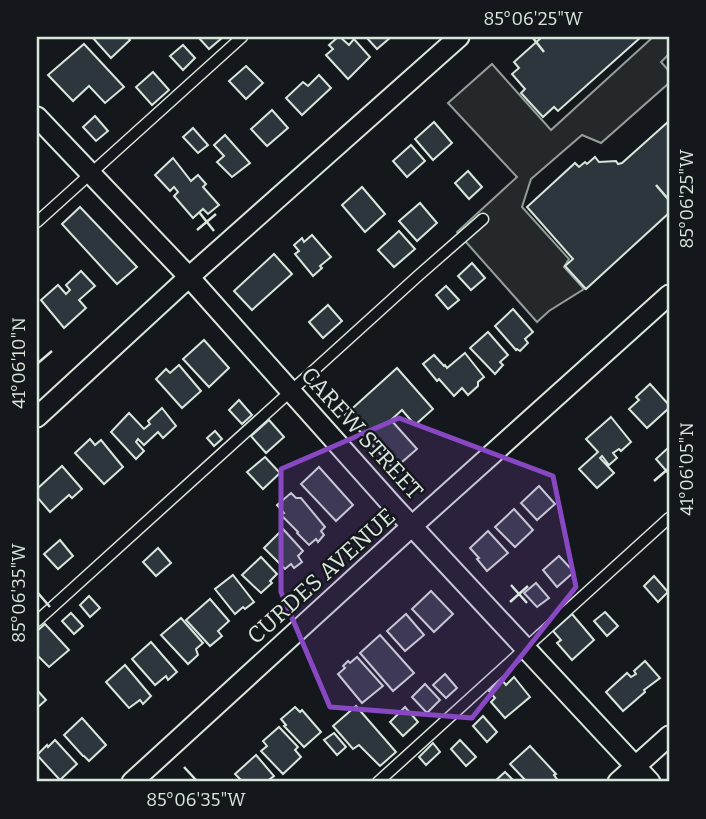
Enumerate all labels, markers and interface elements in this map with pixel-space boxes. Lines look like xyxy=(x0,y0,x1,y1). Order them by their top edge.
text: 85°06'25"W xyxy=(483,8,583,30)
text: 85°06'25"W xyxy=(676,149,698,249)
text: 41°06'10"N xyxy=(8,317,30,409)
street label: CAREW STREET xyxy=(295,361,429,505)
text: 41°06'05"N xyxy=(676,422,698,516)
street label: CURDES AVENUE xyxy=(241,502,401,650)
text: 85°06'35"W xyxy=(8,543,30,643)
text: 85°06'35"W xyxy=(146,789,246,811)

